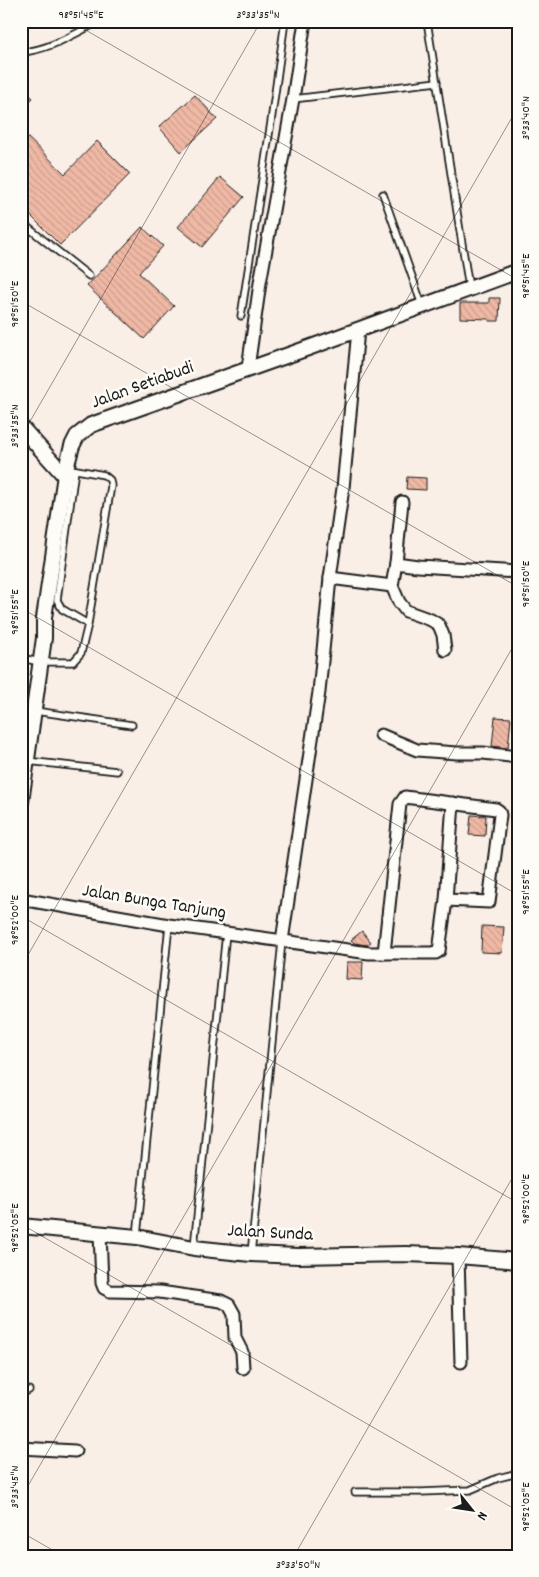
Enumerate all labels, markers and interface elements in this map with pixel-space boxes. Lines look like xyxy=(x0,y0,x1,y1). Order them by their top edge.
text: 98°51'45"E xyxy=(59,7,104,24)
text: 3°33'35"N xyxy=(236,7,280,24)
text: 3°33'40"N xyxy=(518,96,535,140)
text: 98°51'45"E xyxy=(518,253,535,298)
text: 98°51'50"E xyxy=(7,280,24,327)
street label: Jalan Setiabudi xyxy=(88,355,199,417)
text: 3°33'35"N xyxy=(7,404,24,448)
text: 98°51'50"E xyxy=(518,560,535,607)
text: 98°51'55"E xyxy=(7,589,24,635)
text: 98°51'55"E xyxy=(518,869,535,915)
street label: Jalan Bunga Tanjung xyxy=(80,878,228,928)
text: 98°52'00"E xyxy=(7,894,24,945)
text: 98°52'00"E xyxy=(518,1173,535,1224)
text: 98°52'05"E xyxy=(7,1203,24,1253)
street label: Jalan Sunda xyxy=(227,1218,315,1250)
text: 3°33'45"N xyxy=(7,1465,24,1508)
text: 98°52'05"E xyxy=(518,1482,535,1532)
north arrow xyxy=(446,1484,496,1534)
text: N xyxy=(471,1508,492,1524)
text: 3°33'50"N xyxy=(276,1557,320,1574)

